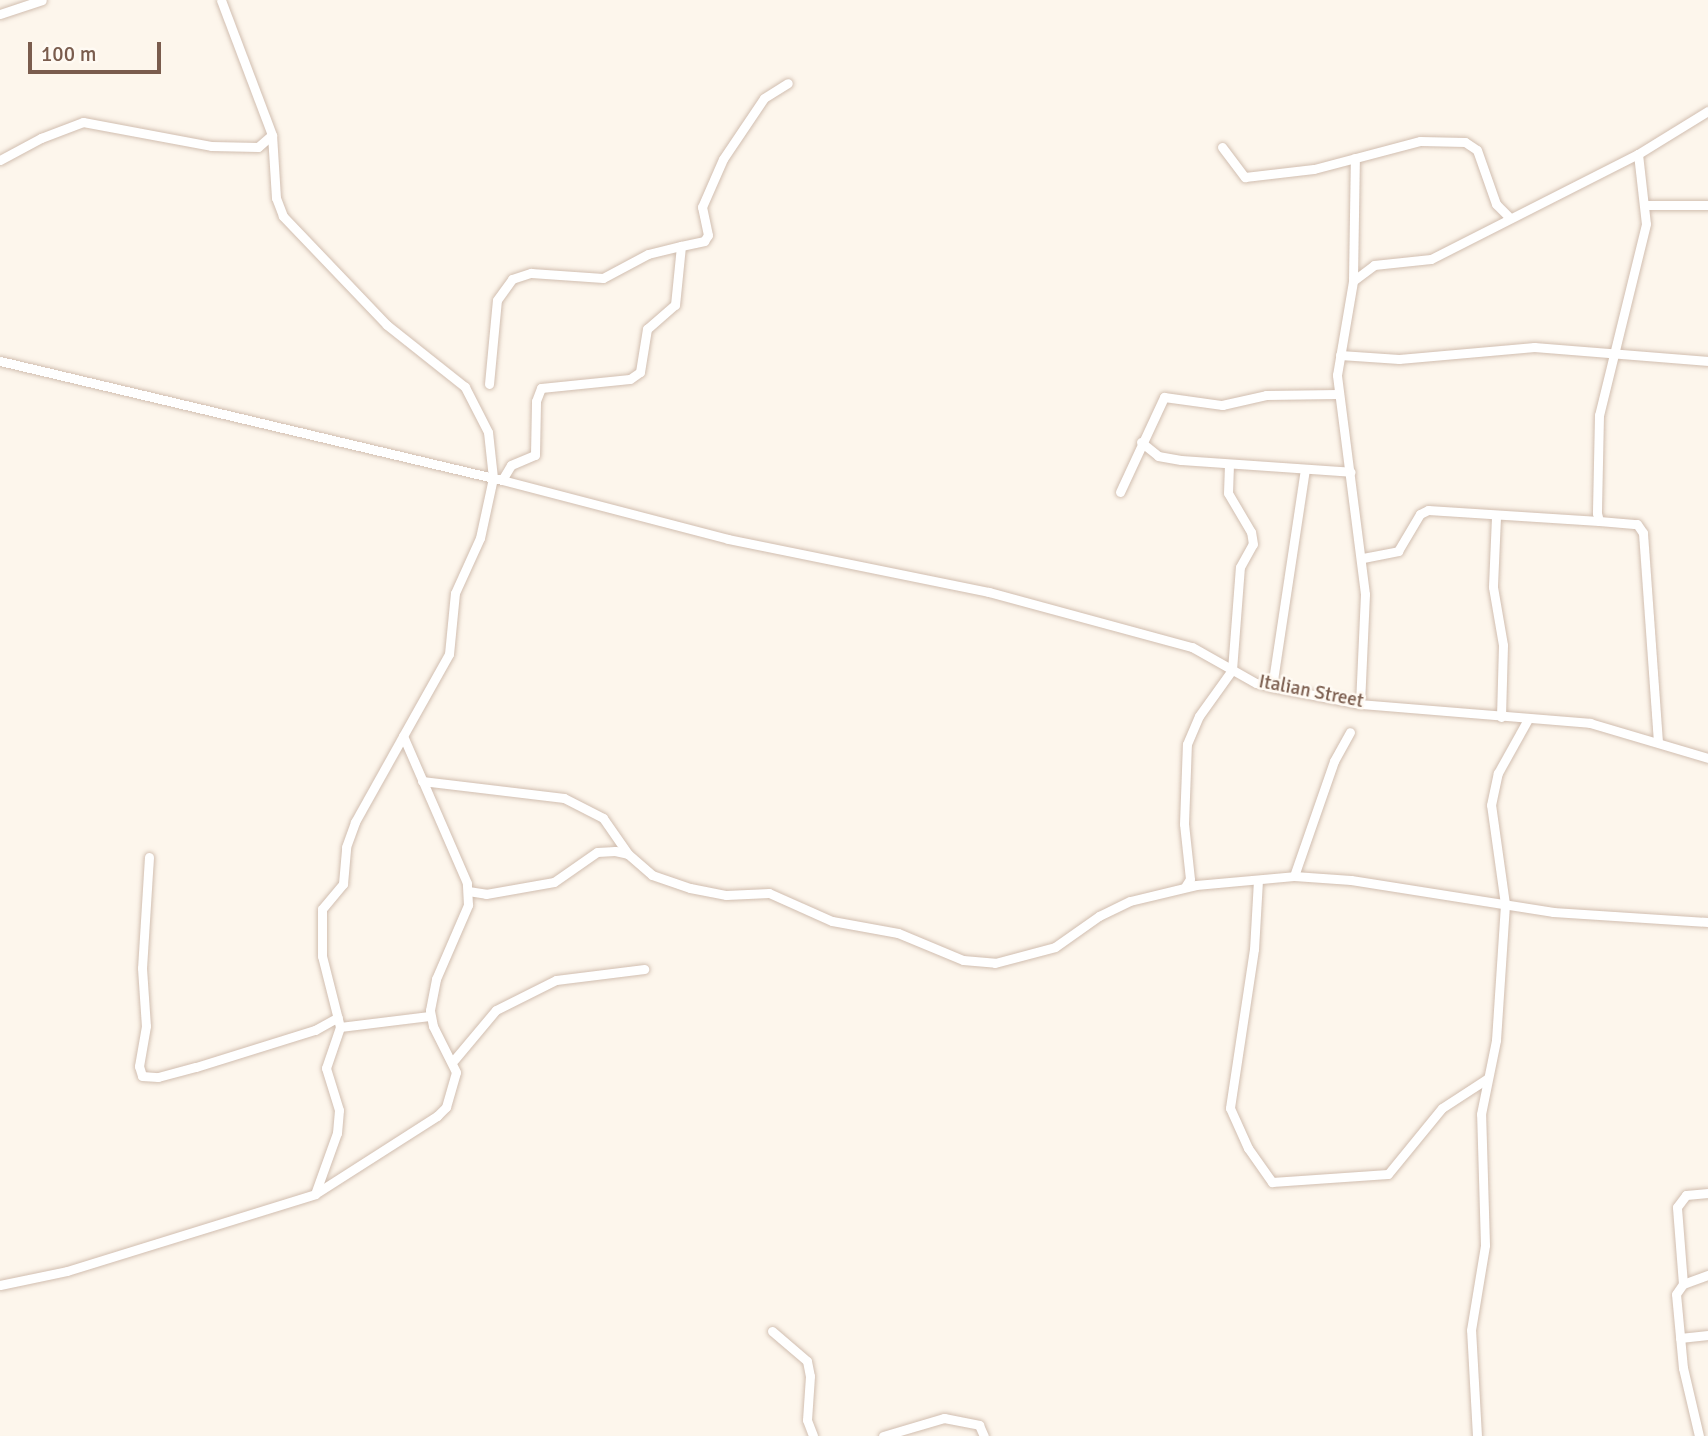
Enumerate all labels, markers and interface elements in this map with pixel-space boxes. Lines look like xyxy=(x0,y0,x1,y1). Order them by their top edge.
scale bar xyxy=(32,28,164,72)
text: 100 m xyxy=(41,41,96,67)
street label: Italian Street xyxy=(1257,671,1365,713)

